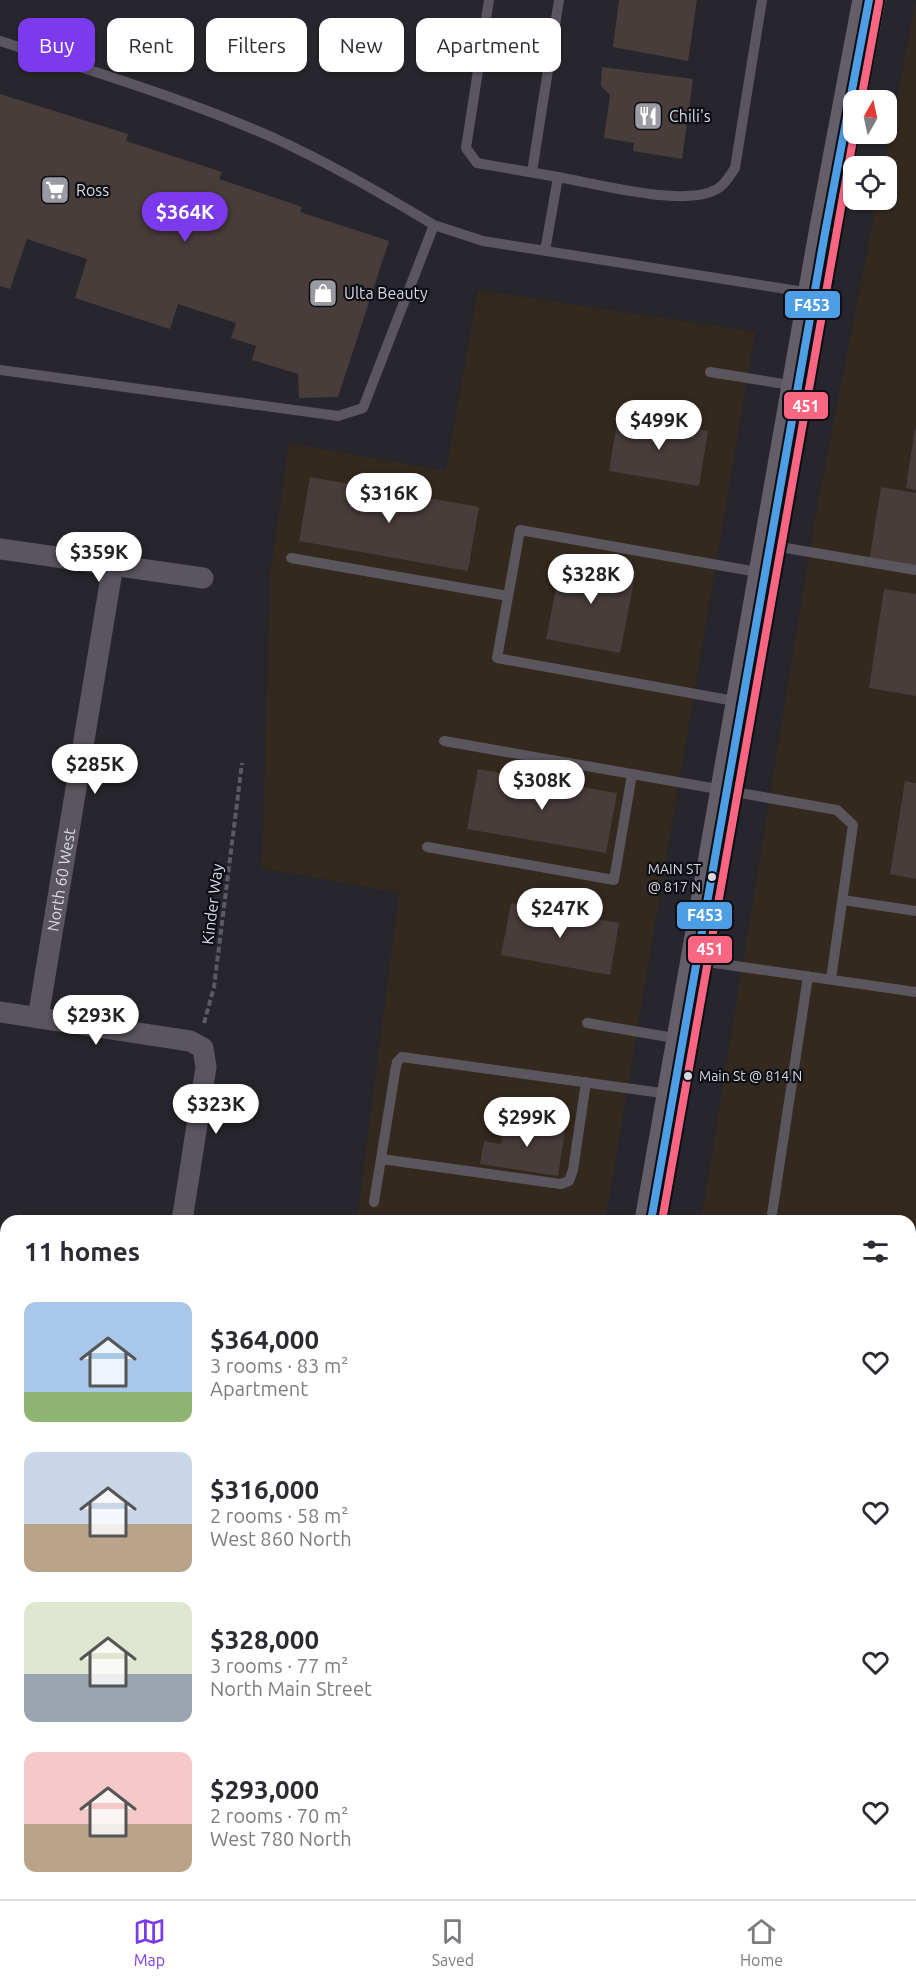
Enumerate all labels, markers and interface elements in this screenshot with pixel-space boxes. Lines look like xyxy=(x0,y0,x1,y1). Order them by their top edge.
chip: Buy xyxy=(18,18,95,72)
chip: Rent xyxy=(107,18,194,72)
chip: Filters xyxy=(206,18,307,72)
chip: New xyxy=(319,18,404,72)
chip: Apartment xyxy=(416,18,561,72)
north arrow xyxy=(843,90,897,144)
map controls xyxy=(843,90,897,210)
restaurant icon: Chili's xyxy=(632,100,664,132)
place label: Chili's xyxy=(669,107,711,125)
button: locate xyxy=(843,156,897,210)
supermarket icon: Ross xyxy=(39,174,71,206)
place label: Ross xyxy=(76,181,109,199)
pin: $364K xyxy=(143,192,227,243)
text: $364K xyxy=(156,200,214,223)
shop icon: Ulta Beauty xyxy=(307,277,339,309)
place label: Ulta Beauty xyxy=(344,284,428,302)
line badge: F453 xyxy=(784,290,841,319)
text: F453 xyxy=(794,296,830,314)
line badge: 451 xyxy=(783,391,829,420)
text: 451 xyxy=(792,397,820,415)
pin: $499K xyxy=(617,400,701,451)
text: $499K xyxy=(630,408,688,431)
pin: $316K xyxy=(347,473,431,524)
text: $316K xyxy=(360,481,418,504)
pin: $359K xyxy=(57,532,141,583)
text: $359K xyxy=(70,540,128,563)
pin: $328K xyxy=(549,554,633,605)
text: $328K xyxy=(562,562,620,585)
pin: $285K xyxy=(53,744,137,795)
text: $285K xyxy=(66,752,124,775)
pin: $308K xyxy=(500,760,584,811)
text: $308K xyxy=(513,768,571,791)
street label: North 60 West xyxy=(43,826,78,933)
place label: MAIN ST @ 817 N xyxy=(648,861,701,895)
street label: Kinder Way xyxy=(198,862,226,946)
marker: MAIN ST @ 817 N xyxy=(706,871,718,883)
pin: $247K xyxy=(518,888,602,939)
text: $247K xyxy=(531,896,589,919)
line badge: F453 xyxy=(676,901,733,930)
text: F453 xyxy=(687,906,723,924)
line badge: 451 xyxy=(687,935,733,964)
text: 451 xyxy=(696,940,724,958)
pin: $293K xyxy=(54,995,138,1046)
text: $293K xyxy=(67,1003,125,1026)
place label: Main St @ 814 N xyxy=(699,1068,802,1084)
marker: Main St @ 814 N xyxy=(682,1070,694,1082)
pin: $323K xyxy=(174,1084,258,1135)
text: $323K xyxy=(187,1092,245,1115)
pin: $299K xyxy=(485,1097,569,1148)
text: $299K xyxy=(498,1105,556,1128)
icon: filters xyxy=(859,1235,892,1268)
text: 11 homes xyxy=(24,1237,140,1266)
text: $364,000 xyxy=(210,1325,319,1354)
icon: home xyxy=(72,1326,144,1398)
icon: heart xyxy=(859,1346,892,1379)
text: 3 rooms · 83 m² xyxy=(210,1354,348,1377)
text: Apartment xyxy=(210,1377,308,1400)
text: $316,000 xyxy=(210,1475,319,1504)
icon: home xyxy=(72,1476,144,1548)
icon: heart xyxy=(859,1496,892,1529)
text: 2 rooms · 58 m² xyxy=(210,1504,348,1527)
text: West 860 North xyxy=(210,1527,352,1550)
text: $328,000 xyxy=(210,1625,319,1654)
icon: home xyxy=(72,1626,144,1698)
icon: heart xyxy=(859,1646,892,1679)
text: 3 rooms · 77 m² xyxy=(210,1654,348,1677)
text: North Main Street xyxy=(210,1677,372,1700)
text: $293,000 xyxy=(210,1775,319,1804)
icon: home xyxy=(72,1776,144,1848)
icon: heart xyxy=(859,1796,892,1829)
text: 2 rooms · 70 m² xyxy=(210,1804,348,1827)
text: West 780 North xyxy=(210,1827,352,1850)
tab: Map xyxy=(133,1915,166,1969)
tab: Saved xyxy=(432,1915,474,1969)
tab: Home xyxy=(740,1915,783,1969)

